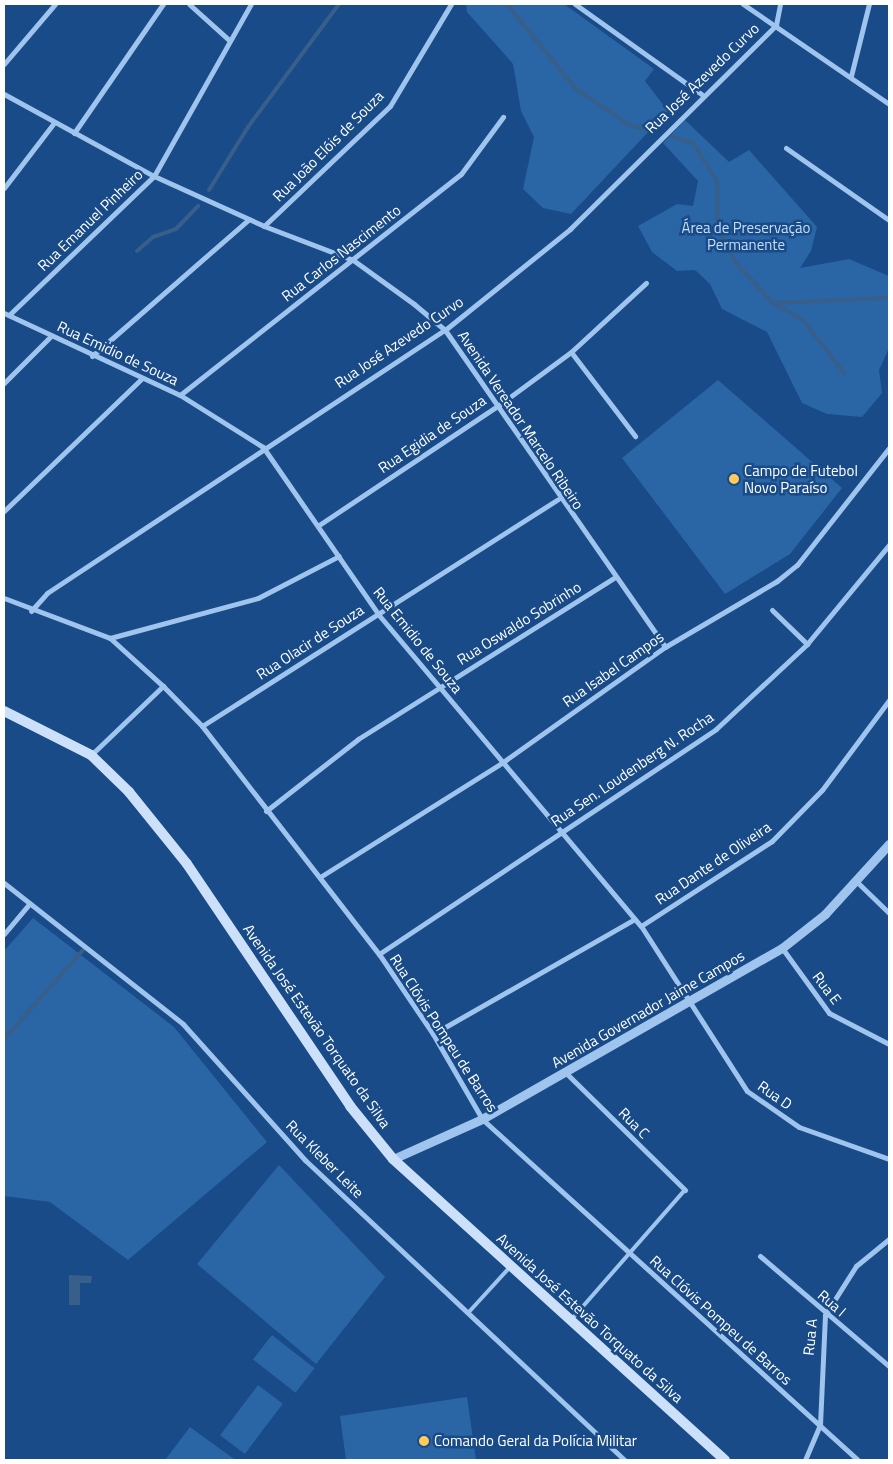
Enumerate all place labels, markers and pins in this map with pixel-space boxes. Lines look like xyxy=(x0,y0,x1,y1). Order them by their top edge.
place label: Campo de Futebol Novo Paraíso xyxy=(744,461,858,496)
marker: Campo de Futebol Novo Paraíso xyxy=(728,473,740,485)
place label: Comando Geral da Polícia Militar xyxy=(434,1432,637,1450)
marker: Comando Geral da Polícia Militar xyxy=(418,1435,430,1447)

